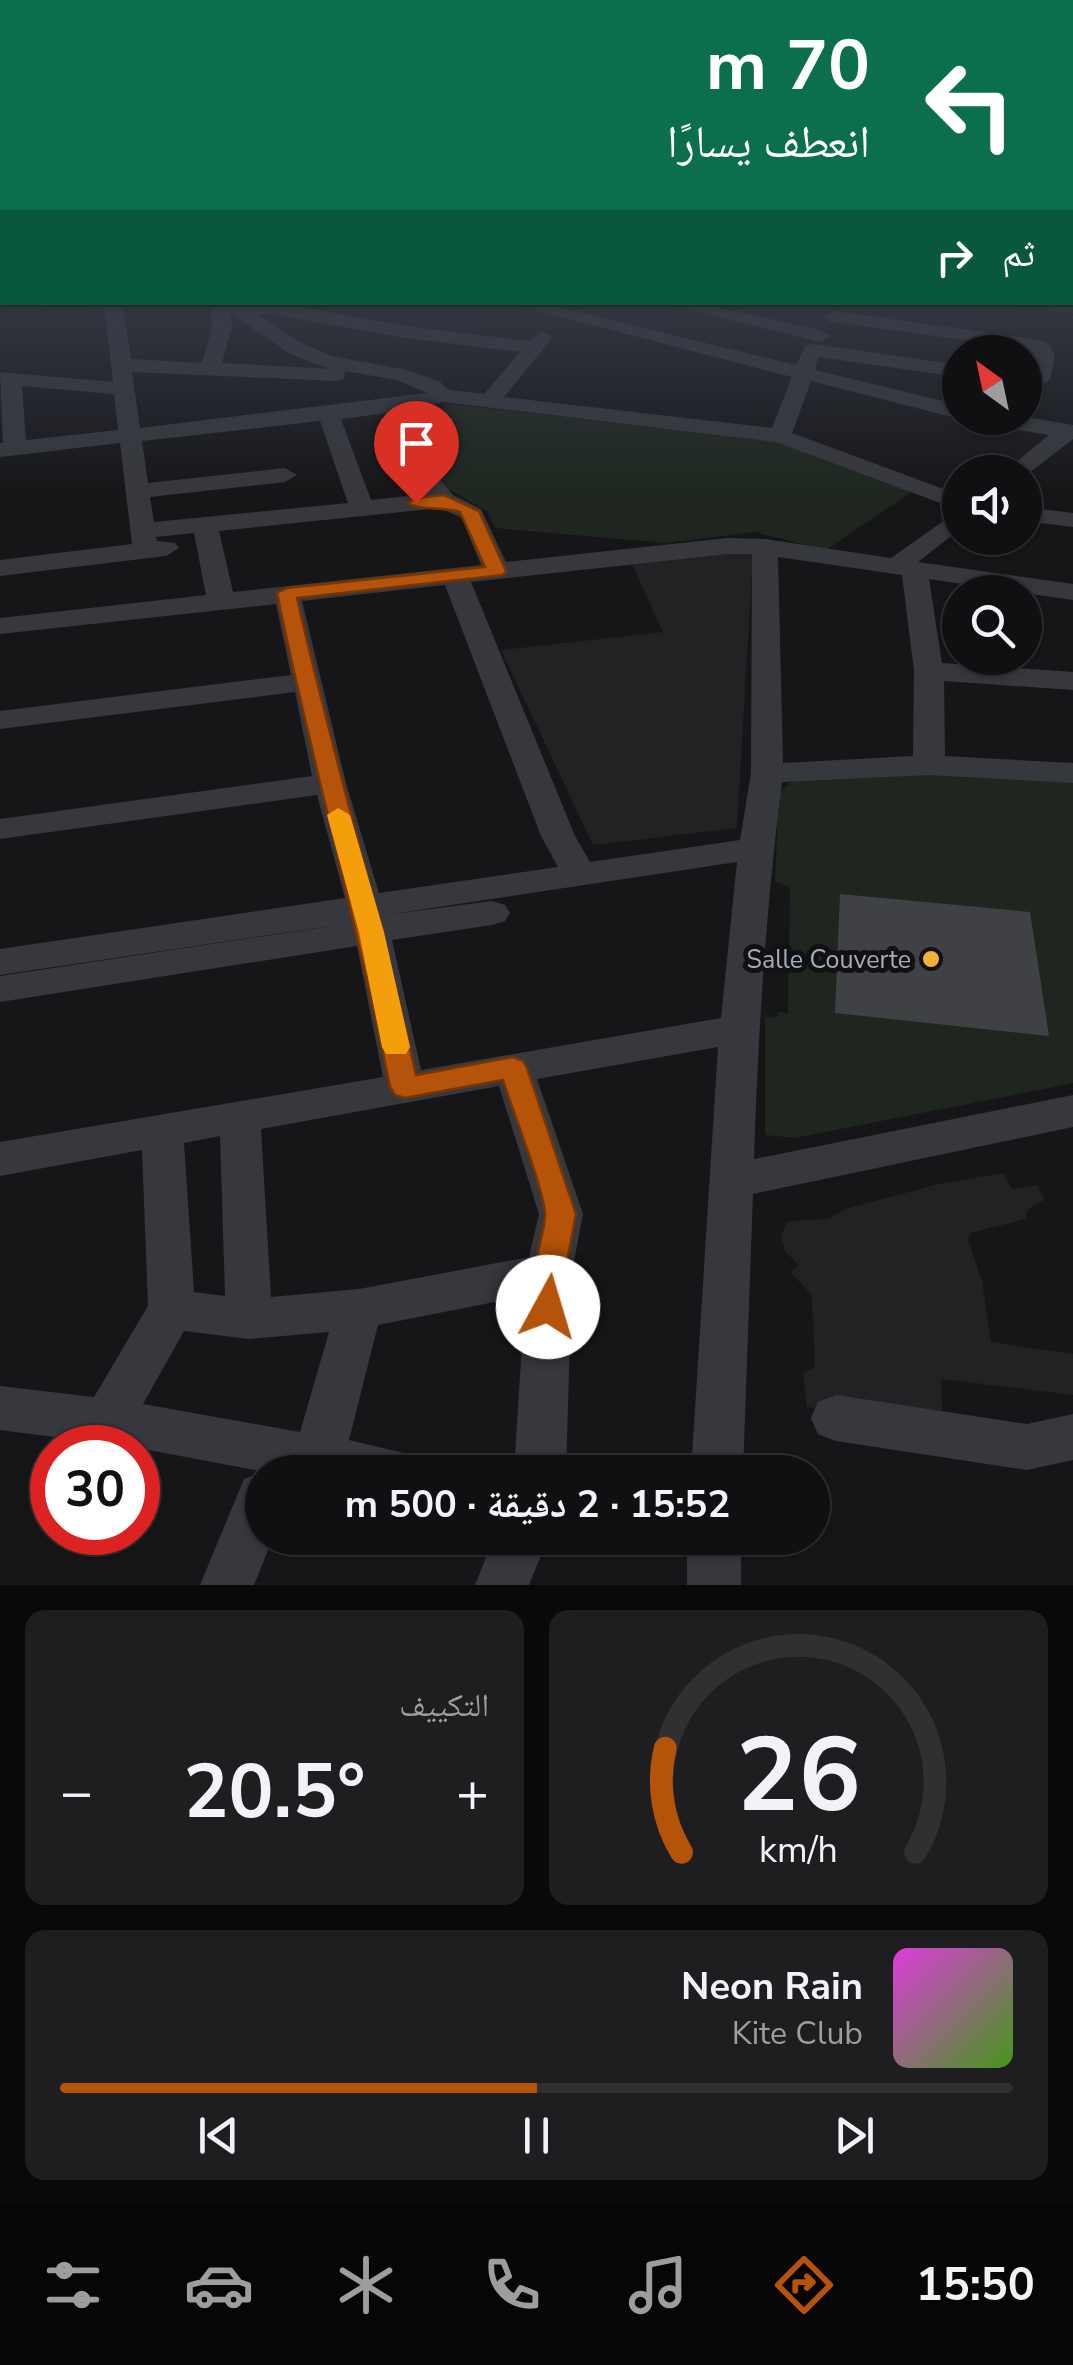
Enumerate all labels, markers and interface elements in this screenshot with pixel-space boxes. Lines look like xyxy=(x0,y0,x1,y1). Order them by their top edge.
text: 70 m xyxy=(706,18,870,114)
icon: left xyxy=(905,40,1035,170)
text: انعطف يسارًا xyxy=(667,112,870,173)
text: ثم xyxy=(1002,228,1035,279)
icon: right xyxy=(927,230,982,285)
north arrow xyxy=(942,335,1042,435)
map controls xyxy=(942,335,1042,675)
pin xyxy=(374,401,459,504)
icon: arrive xyxy=(389,416,444,471)
button: sound xyxy=(942,455,1042,555)
button: search xyxy=(942,575,1042,675)
place label: Salle Couverte xyxy=(747,943,911,977)
marker: Salle Couverte xyxy=(920,948,942,970)
position arrow xyxy=(496,1255,600,1359)
speed limit sign: 30 xyxy=(30,1425,160,1555)
text: 15:52 · 2 دقيقة · 500 m xyxy=(345,1479,730,1530)
text: التكييف xyxy=(399,1684,489,1727)
text: 26 xyxy=(736,1705,861,1847)
text: 20.5° xyxy=(183,1741,366,1843)
text: − xyxy=(60,1755,93,1830)
text: + xyxy=(456,1755,489,1830)
text: km/h xyxy=(759,1826,838,1875)
text: Neon Rain xyxy=(681,1961,863,2012)
text: Kite Club xyxy=(732,2012,863,2055)
icon: previous xyxy=(191,2108,246,2163)
icon: pause xyxy=(509,2108,564,2163)
icon: next xyxy=(827,2108,882,2163)
icon: filters xyxy=(38,2250,108,2320)
icon: car xyxy=(184,2250,254,2320)
icon: climate xyxy=(331,2250,401,2320)
icon: phone xyxy=(477,2250,547,2320)
icon: music xyxy=(623,2250,693,2320)
icon: directions xyxy=(769,2250,839,2320)
text: 15:50 xyxy=(916,2255,1035,2316)

